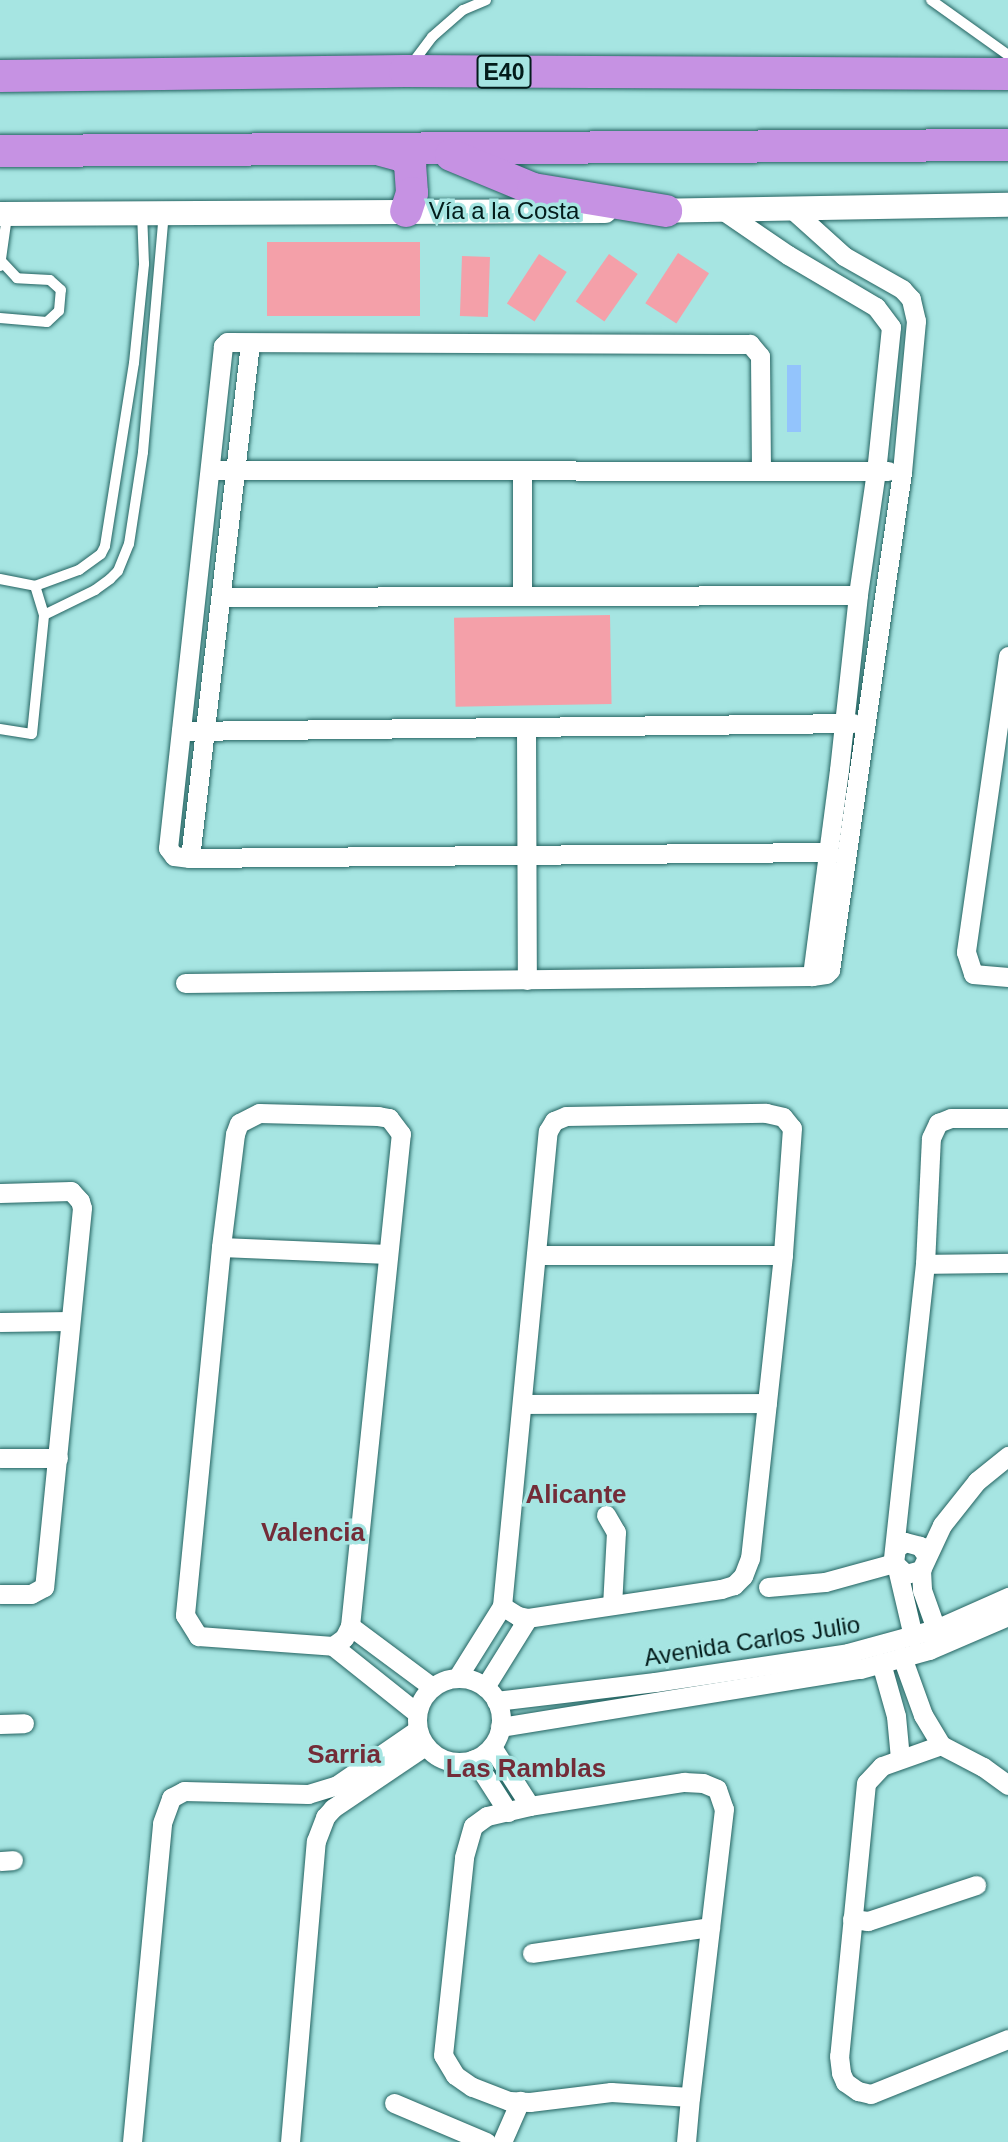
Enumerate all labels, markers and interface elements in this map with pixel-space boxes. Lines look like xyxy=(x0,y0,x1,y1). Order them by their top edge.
road number: E40 xyxy=(476,53,532,92)
street label: Vía a la Costa xyxy=(429,197,579,225)
district label: Alicante xyxy=(525,1479,627,1511)
district label: Valencia xyxy=(261,1517,365,1549)
street label: Avenida Carlos Julio xyxy=(642,1610,862,1672)
district label: Sarria xyxy=(307,1739,381,1771)
district label: Las Ramblas xyxy=(446,1753,606,1785)

